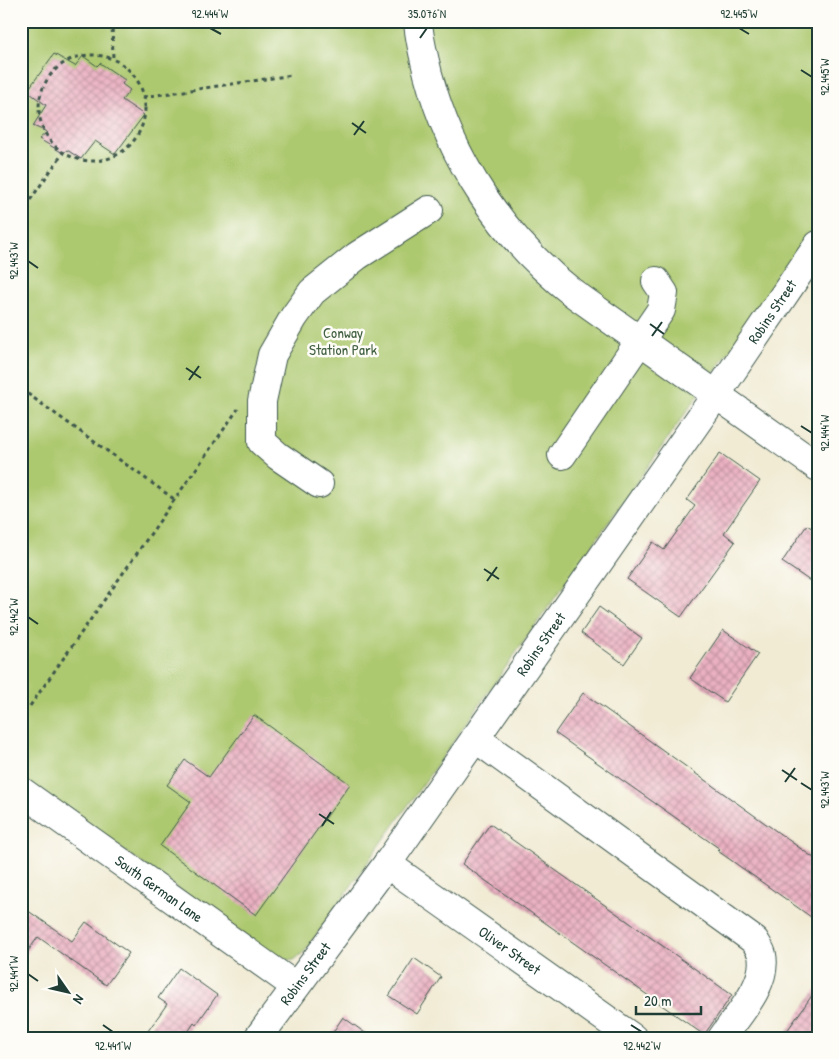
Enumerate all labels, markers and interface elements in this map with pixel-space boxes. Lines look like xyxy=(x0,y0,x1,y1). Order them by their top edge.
text: 92.444°W xyxy=(192,5,229,22)
text: 35.076°N xyxy=(408,5,446,22)
text: 92.445°W xyxy=(721,5,758,22)
text: 92.445°W xyxy=(816,58,833,95)
text: 92.443°W xyxy=(5,242,22,280)
street label: Robins Street xyxy=(743,275,802,348)
park label: Conway Station Park xyxy=(309,322,377,360)
text: 92.444°W xyxy=(816,414,833,451)
text: 92.442°W xyxy=(5,598,22,636)
street label: Robins Street xyxy=(511,607,571,680)
text: 92.443°W xyxy=(816,771,833,809)
street label: South German Lane xyxy=(111,850,207,927)
street label: Oliver Street xyxy=(474,921,546,980)
street label: Robins Street xyxy=(275,937,336,1009)
text: 92.441°W xyxy=(5,955,22,992)
north arrow xyxy=(42,966,92,1016)
scale bar xyxy=(636,984,702,1016)
text: 20 m xyxy=(644,990,671,1011)
text: N xyxy=(69,991,89,1008)
text: 92.441°W xyxy=(95,1037,132,1054)
text: 92.442°W xyxy=(623,1037,661,1054)

